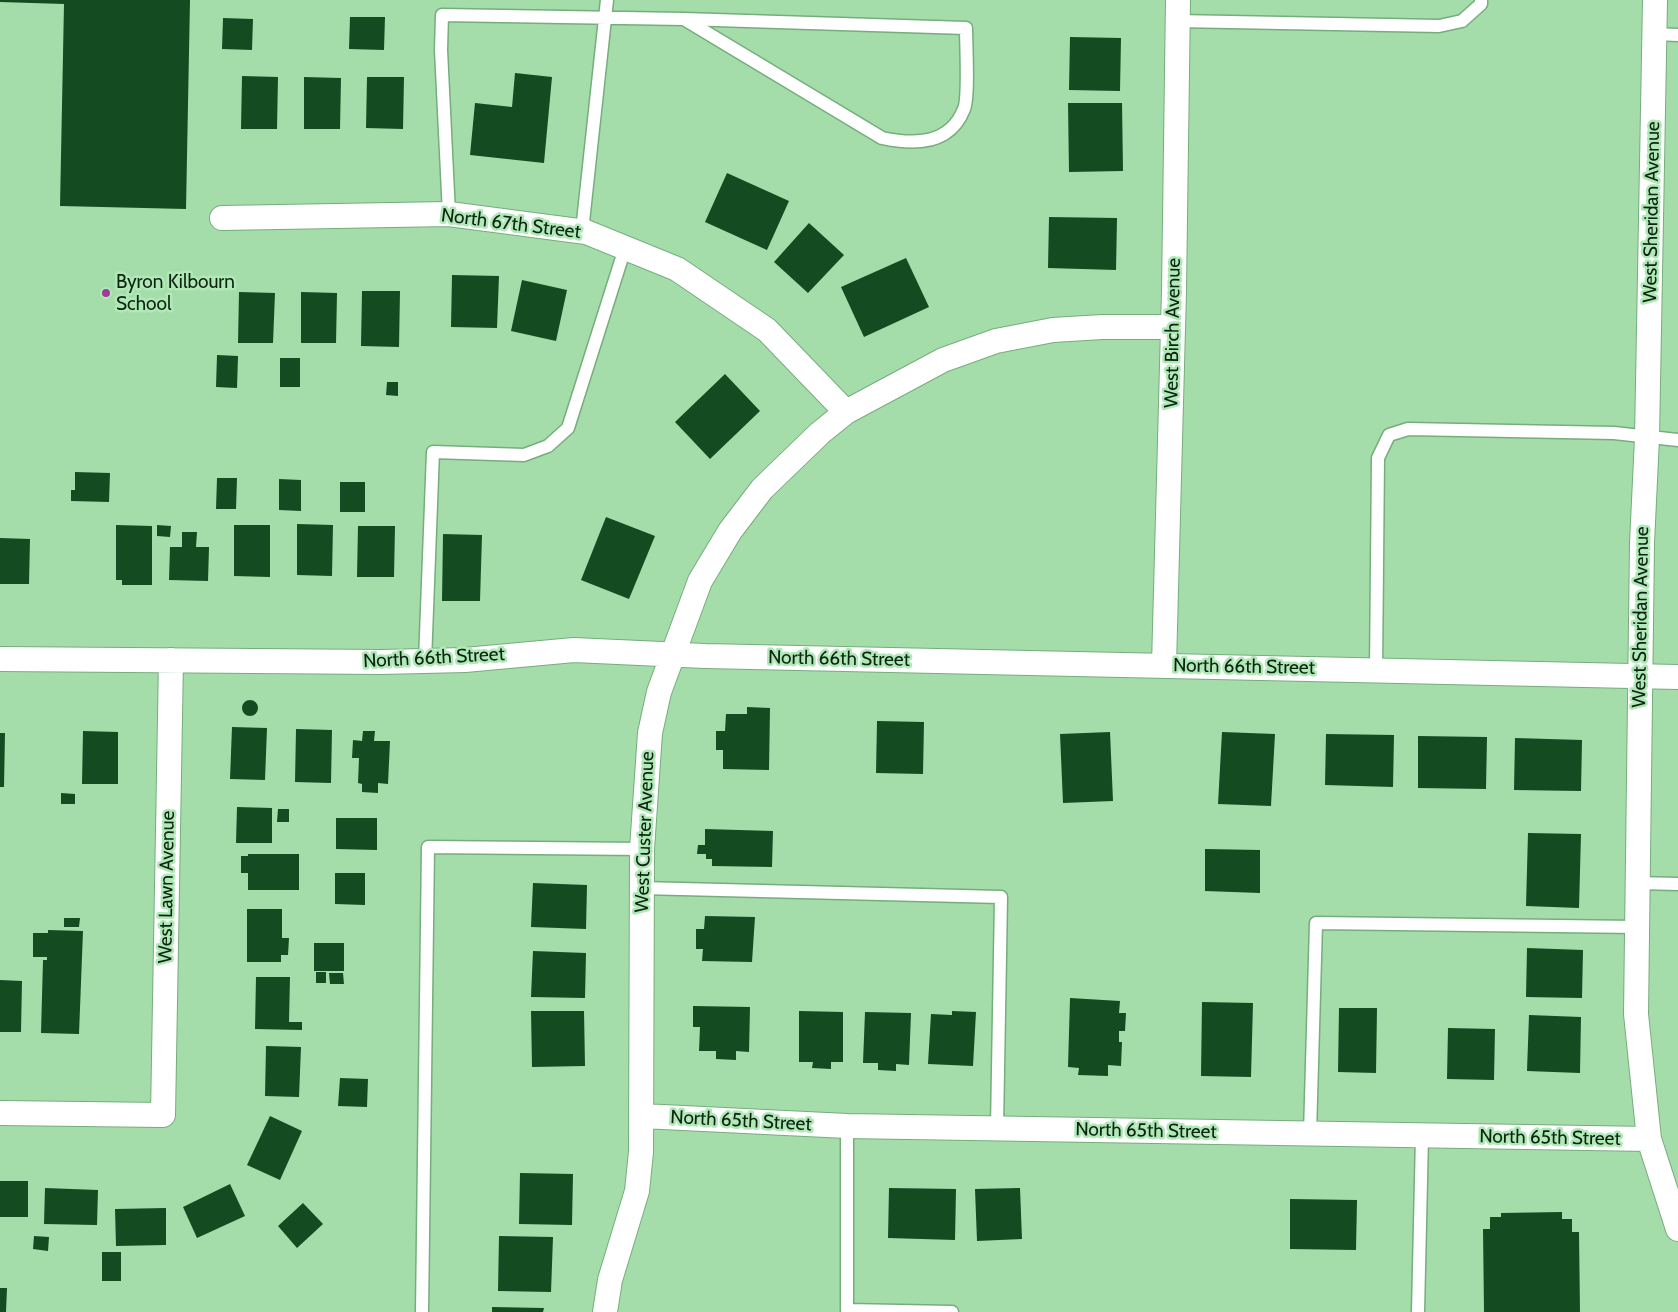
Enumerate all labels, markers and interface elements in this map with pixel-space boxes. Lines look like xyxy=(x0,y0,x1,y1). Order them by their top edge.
street label: West Sheridan Avenue xyxy=(1639,121,1665,303)
street label: North 67th Street xyxy=(440,204,582,244)
street label: West Birch Avenue xyxy=(1160,258,1186,408)
place label: Byron Kilbourn School xyxy=(116,271,235,315)
marker: Byron Kilbourn School xyxy=(100,287,112,299)
street label: West Sheridan Avenue xyxy=(1628,526,1654,708)
street label: North 66th Street xyxy=(363,643,505,673)
street label: North 66th Street xyxy=(768,646,910,672)
street label: North 66th Street xyxy=(1173,654,1315,680)
street label: West Custer Avenue xyxy=(631,751,659,913)
street label: West Lawn Avenue xyxy=(154,810,180,964)
street label: North 65th Street xyxy=(670,1106,812,1136)
street label: North 65th Street xyxy=(1075,1118,1217,1144)
street label: North 65th Street xyxy=(1479,1125,1621,1151)

